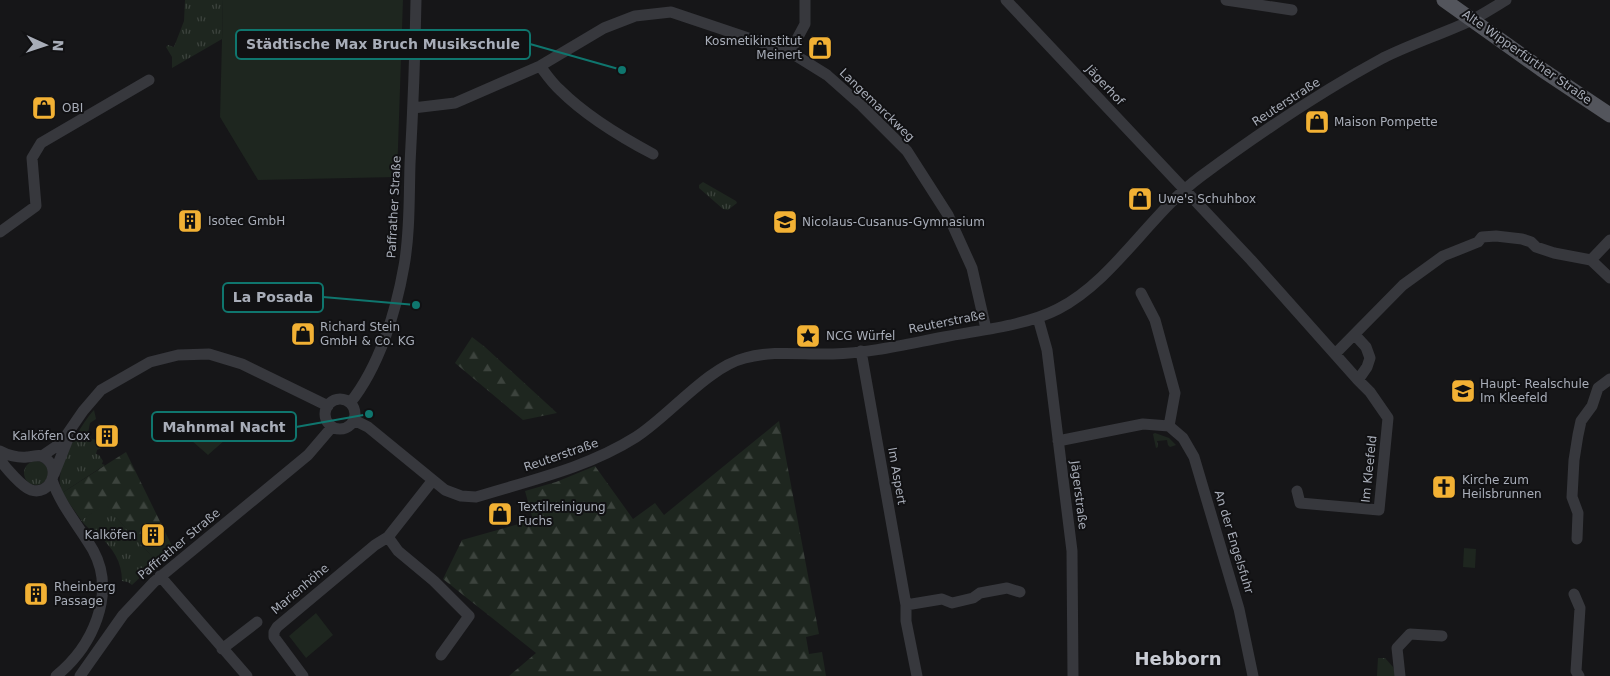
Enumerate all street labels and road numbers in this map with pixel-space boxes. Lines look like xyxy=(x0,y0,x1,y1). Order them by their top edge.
street label: Alte Wipperfürther Straße xyxy=(1460,7,1594,107)
street label: Jägerhof xyxy=(1082,61,1128,109)
street label: Langemarckweg xyxy=(837,66,917,144)
street label: Reuterstraße xyxy=(1249,75,1323,129)
street label: Paffrather Straße xyxy=(384,155,404,259)
street label: Reuterstraße xyxy=(907,308,987,336)
street label: Im Kleefeld xyxy=(1359,435,1379,503)
street label: Reuterstraße xyxy=(522,436,600,474)
street label: Im Aspert xyxy=(885,446,909,506)
street label: Jägerstraße xyxy=(1068,459,1090,530)
street label: An der Engelsfuhr xyxy=(1212,489,1256,596)
street label: Paffrather Straße xyxy=(135,506,223,582)
street label: Marienhöhe xyxy=(268,561,332,617)

